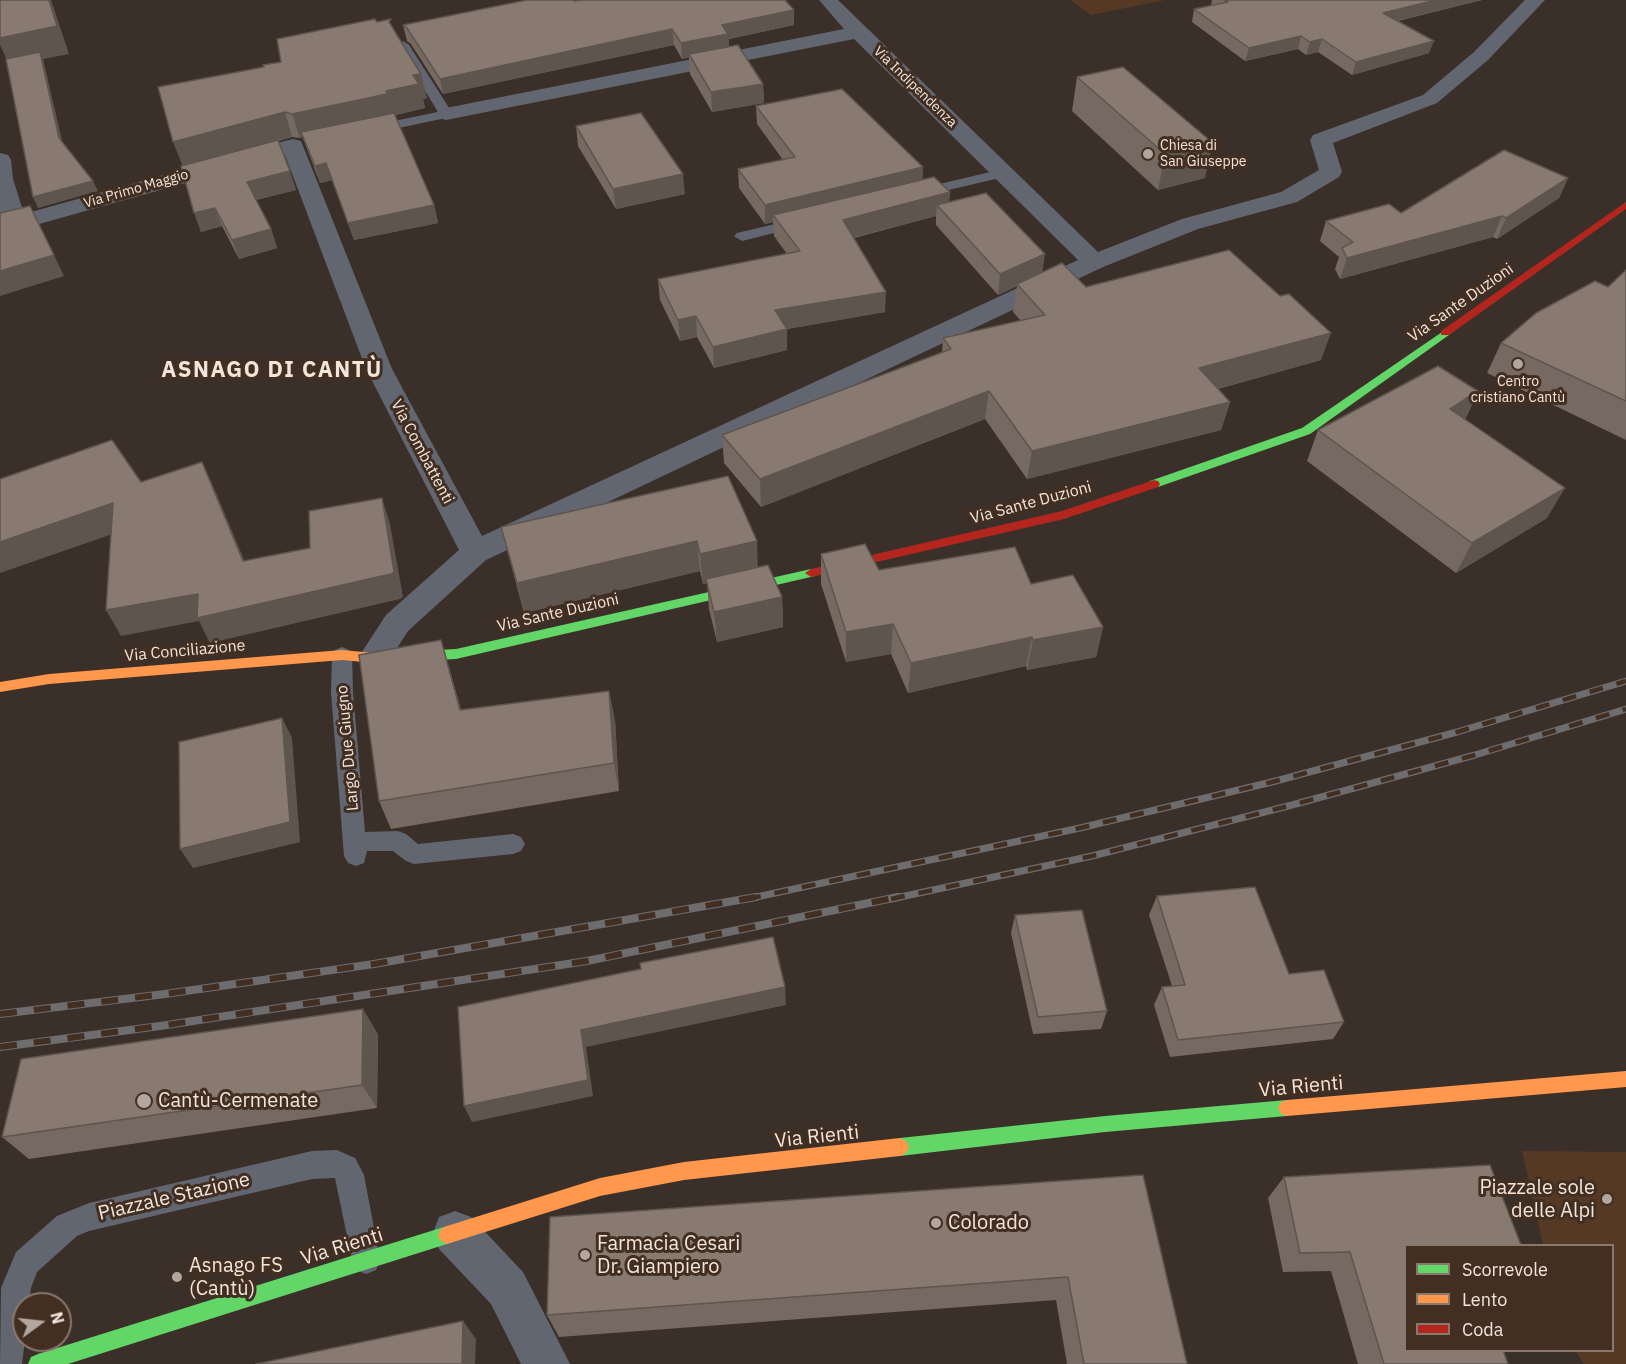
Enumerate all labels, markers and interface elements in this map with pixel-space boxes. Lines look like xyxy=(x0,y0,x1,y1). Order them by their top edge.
street label: Via Indipendenza xyxy=(870,43,960,131)
place label: Chiesa di San Giuseppe xyxy=(1160,138,1246,170)
marker: Chiesa di San Giuseppe xyxy=(1141,147,1155,161)
street label: Via Primo Maggio xyxy=(82,166,190,212)
street label: Via Sante Duzioni xyxy=(1405,259,1517,347)
marker: Centro cristiano Cantù xyxy=(1511,357,1525,371)
district label: ASNAGO DI CANTÙ xyxy=(161,358,383,384)
place label: Centro cristiano Cantù xyxy=(1471,374,1565,406)
street label: Via Combattenti xyxy=(386,397,458,507)
street label: Via Sante Duzioni xyxy=(968,478,1094,528)
street label: Via Sante Duzioni xyxy=(495,590,621,636)
street label: Via Conciliazione xyxy=(124,636,246,666)
street label: Largo Due Giugno xyxy=(333,684,363,812)
street label: Via Rienti xyxy=(1258,1071,1344,1103)
place label: Cantù-Cermenate xyxy=(158,1089,318,1113)
marker: Cantù-Cermenate xyxy=(135,1092,153,1110)
street label: Via Rienti xyxy=(774,1121,860,1153)
street label: Piazzale Stazione xyxy=(96,1168,252,1226)
place label: Piazzale sole delle Alpi xyxy=(1479,1176,1595,1223)
marker: Piazzale sole delle Alpi xyxy=(1600,1192,1614,1206)
place label: Colorado xyxy=(948,1211,1029,1235)
marker: Colorado xyxy=(929,1216,943,1230)
street label: Via Rienti xyxy=(298,1223,386,1271)
place label: Farmacia Cesari Dr. Giampiero xyxy=(597,1232,740,1279)
legend xyxy=(1404,1244,1614,1352)
marker: Farmacia Cesari Dr. Giampiero xyxy=(578,1248,592,1262)
place label: Asnago FS (Cantù) xyxy=(189,1254,283,1301)
text: Scorrevole xyxy=(1462,1258,1548,1281)
marker: Asnago FS (Cantù) xyxy=(170,1270,184,1284)
text: Lento xyxy=(1462,1288,1507,1311)
north arrow xyxy=(12,1292,72,1352)
text: N xyxy=(46,1310,69,1326)
text: Coda xyxy=(1462,1318,1503,1341)

